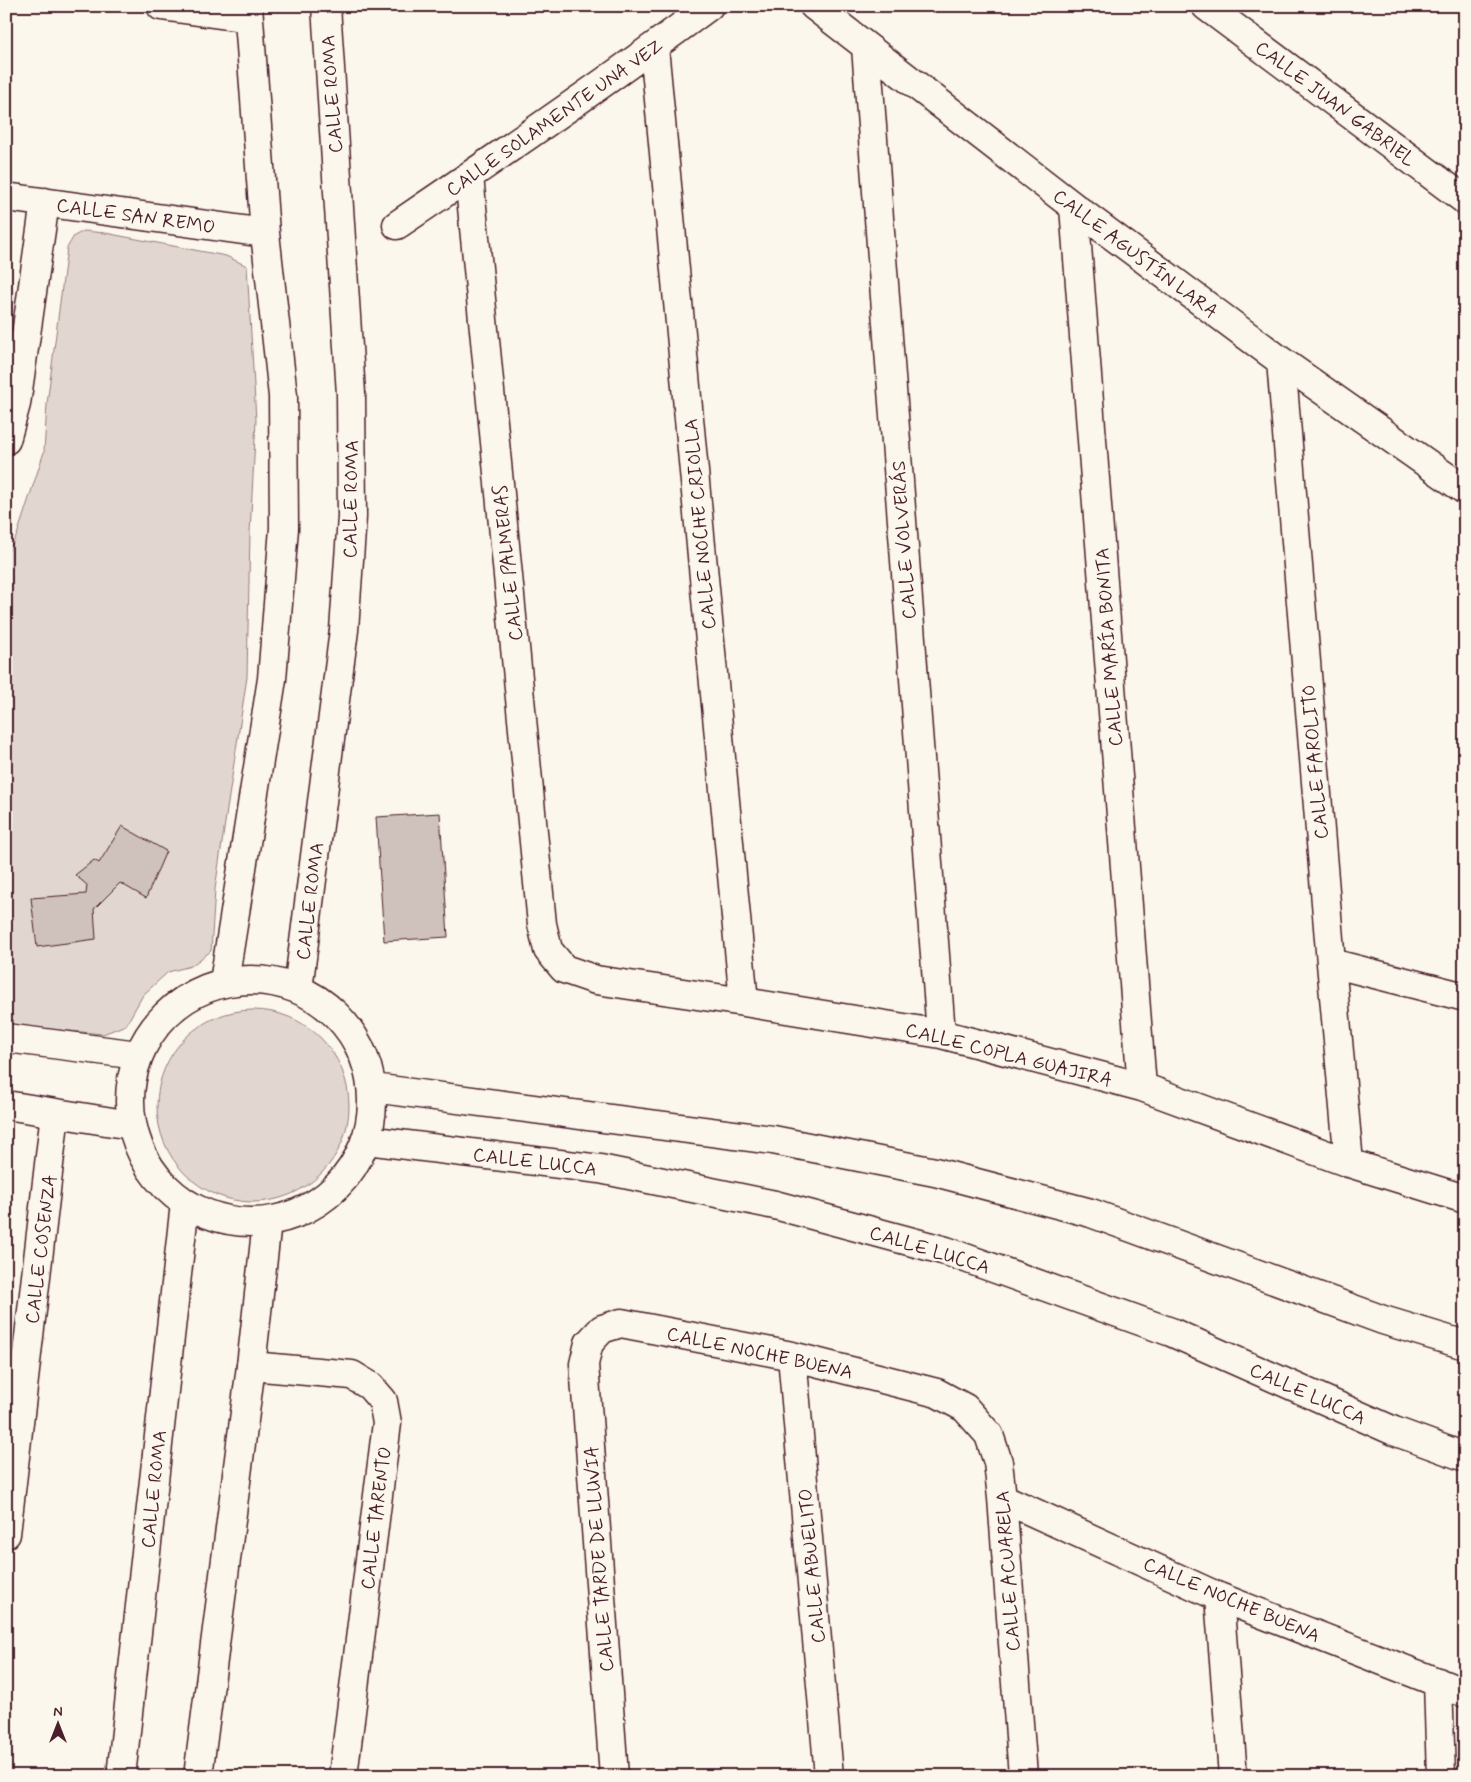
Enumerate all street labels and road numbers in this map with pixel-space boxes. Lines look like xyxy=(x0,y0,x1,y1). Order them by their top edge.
street label: CALLE ROMA xyxy=(316,34,349,154)
street label: CALLE SOLAMENTE UNA VEZ xyxy=(442,34,668,203)
street label: CALLE JUAN GABRIEL xyxy=(1250,36,1420,173)
street label: CALLE AGUSTÍN LARA xyxy=(1048,183,1223,324)
street label: CALLE SAN REMO xyxy=(55,193,217,240)
street label: CALLE NOCHE CRIOLLA xyxy=(679,417,722,631)
street label: CALLE ROMA xyxy=(338,440,365,559)
street label: CALLE VOLVERÁS xyxy=(885,460,923,620)
street label: CALLE PALMERAS xyxy=(488,483,529,642)
street label: CALLE MARÍA BONITA xyxy=(1089,547,1129,747)
street label: CALLE FAROLITO xyxy=(1296,684,1335,840)
street label: CALLE ROMA xyxy=(291,841,330,962)
street label: CALLE COPLA GUAJIRA xyxy=(903,1018,1115,1093)
street label: CALLE LUCCA xyxy=(471,1142,598,1183)
street label: CALLE COSENZA xyxy=(20,1173,63,1325)
street label: CALLE LUCCA xyxy=(866,1220,993,1281)
street label: CALLE NOCHE BUENA xyxy=(664,1322,855,1385)
street label: CALLE LUCCA xyxy=(1245,1358,1369,1431)
street label: CALLE ROMA xyxy=(136,1429,173,1549)
street label: CALLE TARENTO xyxy=(355,1445,398,1591)
street label: CALLE TARDE DE LLUVIA xyxy=(579,1445,620,1673)
street label: CALLE ABUELITO xyxy=(793,1487,832,1644)
street label: CALLE ACUARELA xyxy=(990,1490,1027,1652)
street label: CALLE NOCHE BUENA xyxy=(1139,1552,1324,1649)

